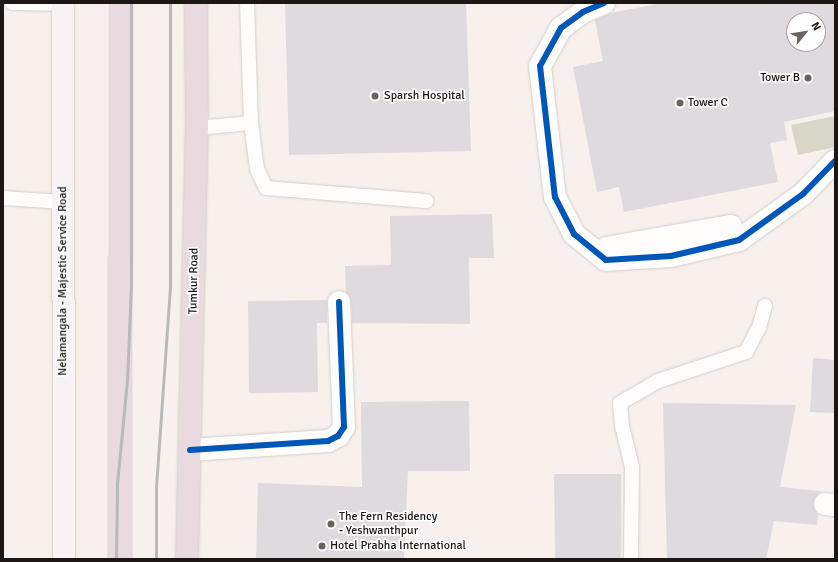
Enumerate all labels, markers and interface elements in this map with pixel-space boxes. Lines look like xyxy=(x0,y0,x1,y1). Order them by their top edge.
north arrow xyxy=(786,12,826,52)
text: N xyxy=(808,20,824,33)
place label: Tower B xyxy=(760,71,800,85)
marker: Tower B xyxy=(803,73,813,83)
place label: Sparsh Hospital xyxy=(384,89,465,103)
marker: Sparsh Hospital xyxy=(369,90,381,102)
place label: Tower C xyxy=(688,96,728,110)
marker: Tower C xyxy=(675,98,685,108)
street label: Nelamangala - Majestic Service Road xyxy=(56,186,70,376)
street label: Tumkur Road xyxy=(186,248,202,314)
place label: The Fern Residency - Yeshwanthpur xyxy=(339,510,437,538)
marker: The Fern Residency - Yeshwanthpur xyxy=(326,519,336,529)
place label: Hotel Prabha International xyxy=(330,539,466,553)
marker: Hotel Prabha International xyxy=(317,541,327,551)

